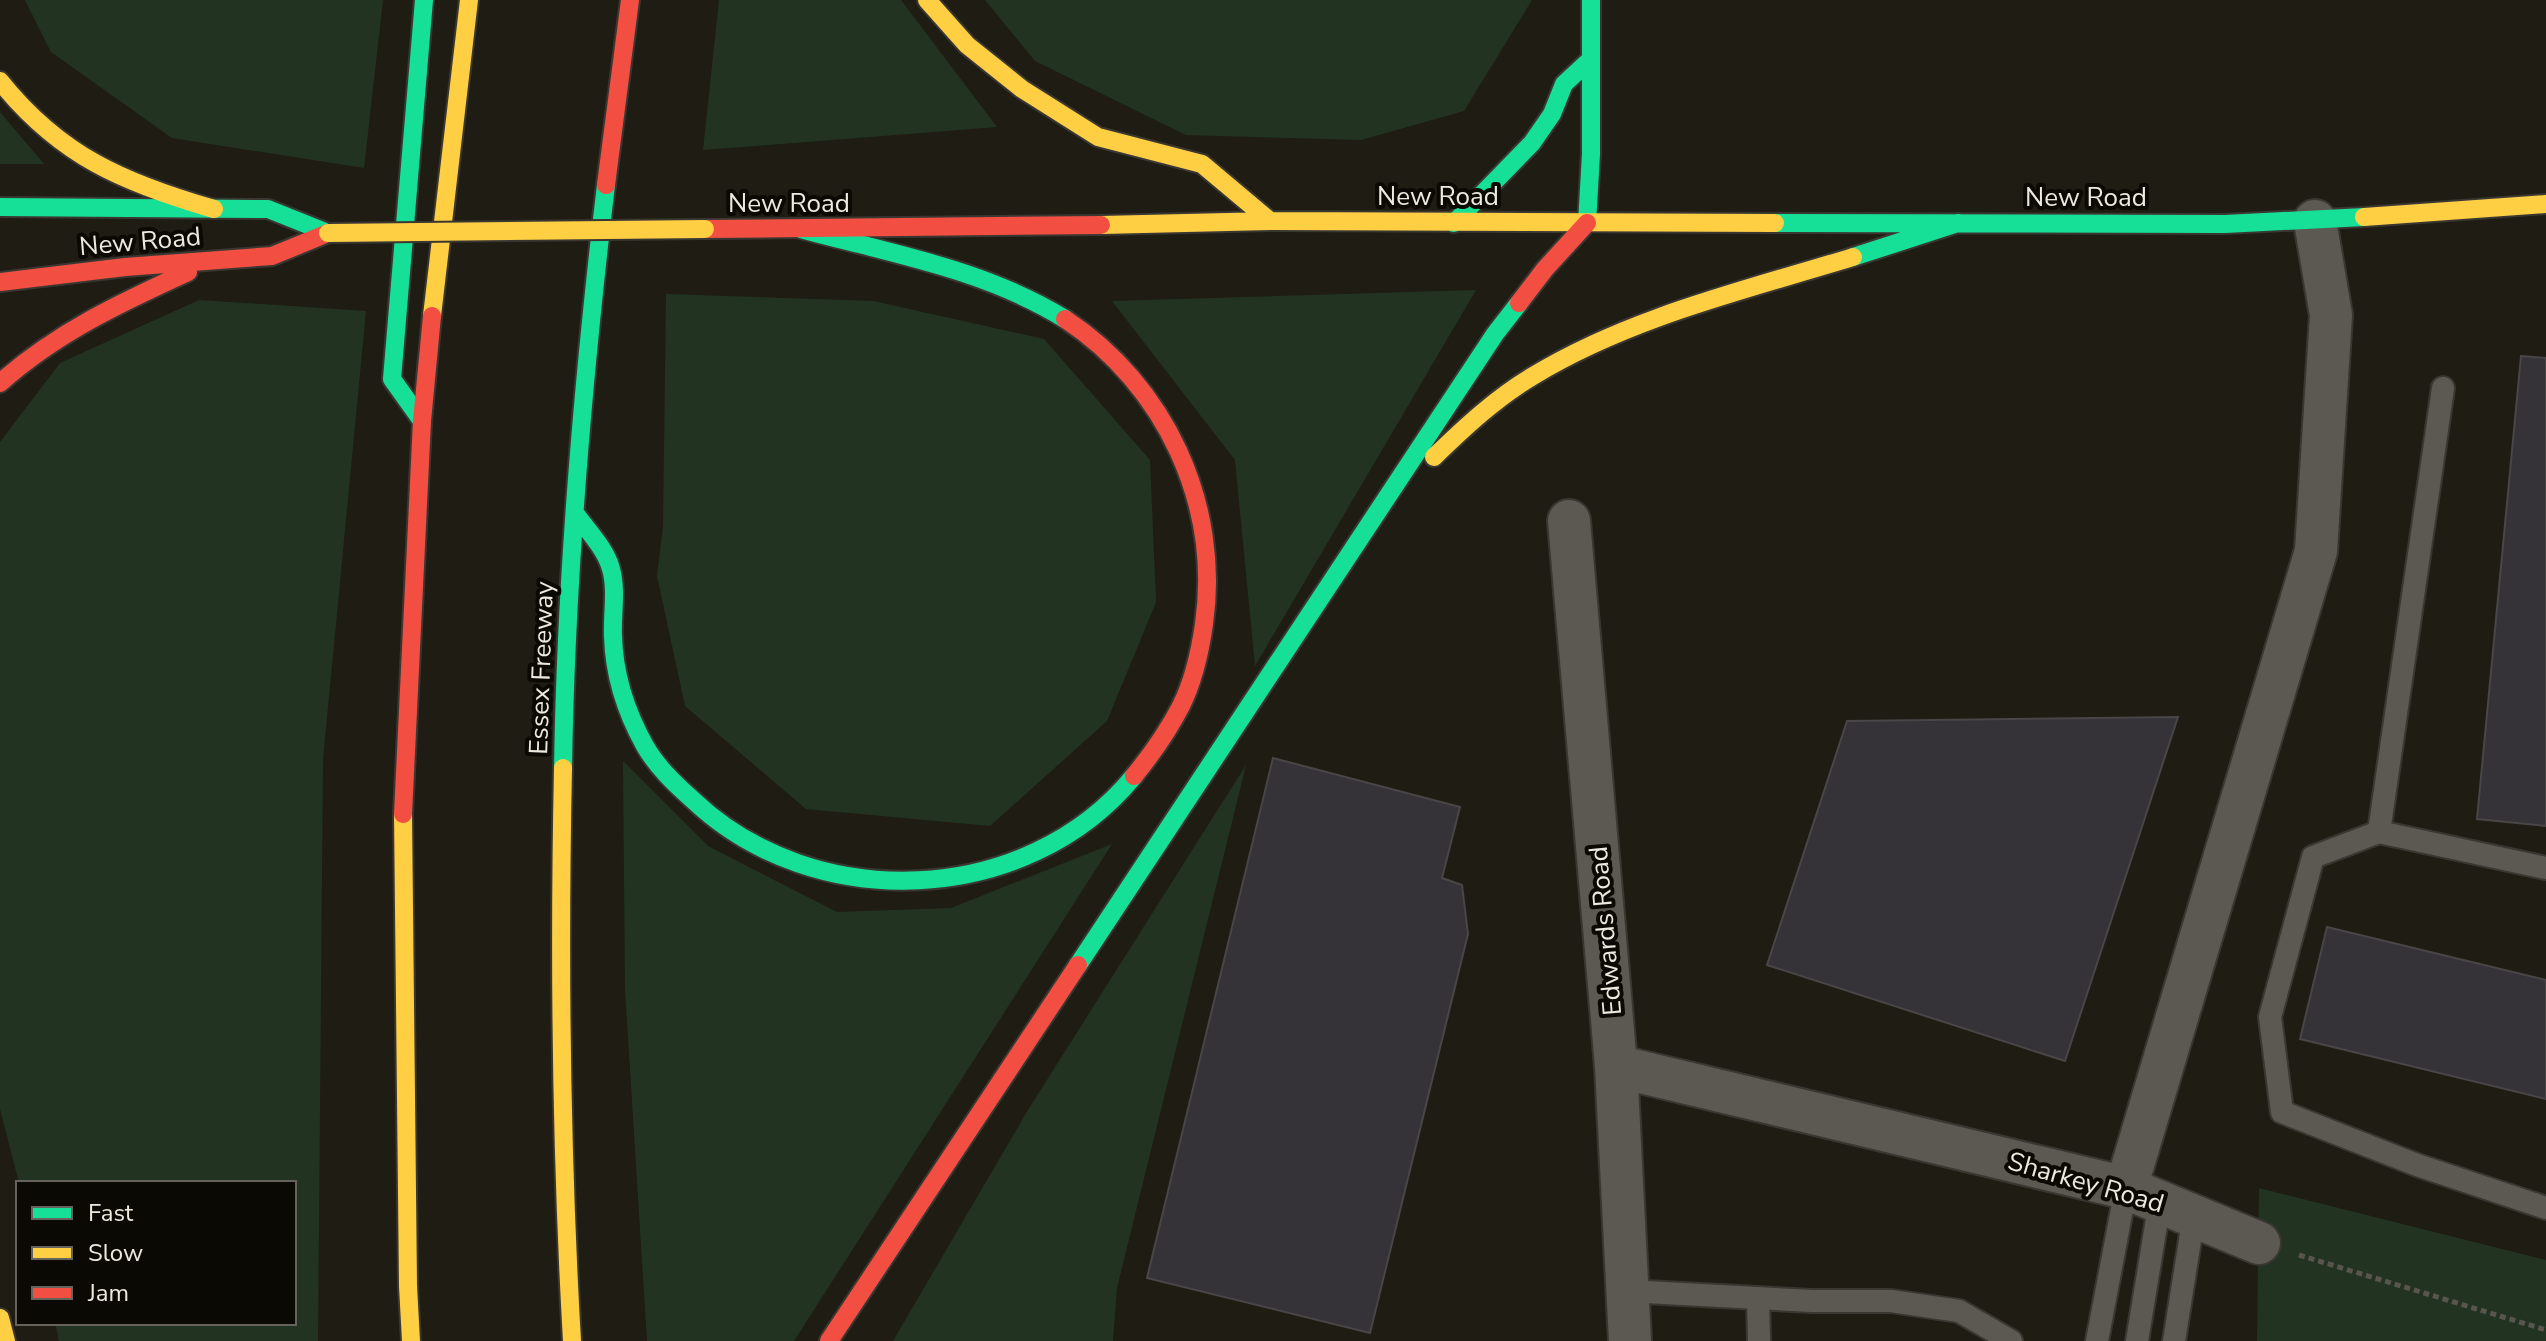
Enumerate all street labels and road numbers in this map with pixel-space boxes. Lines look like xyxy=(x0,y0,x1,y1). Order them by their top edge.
street label: New Road xyxy=(1377,179,1499,214)
street label: New Road xyxy=(2025,180,2147,215)
street label: New Road xyxy=(728,186,850,221)
street label: New Road xyxy=(78,219,202,264)
street label: Essex Freeway xyxy=(521,580,562,755)
street label: Edwards Road xyxy=(1581,845,1630,1017)
street label: Sharkey Road xyxy=(2004,1144,2168,1221)

